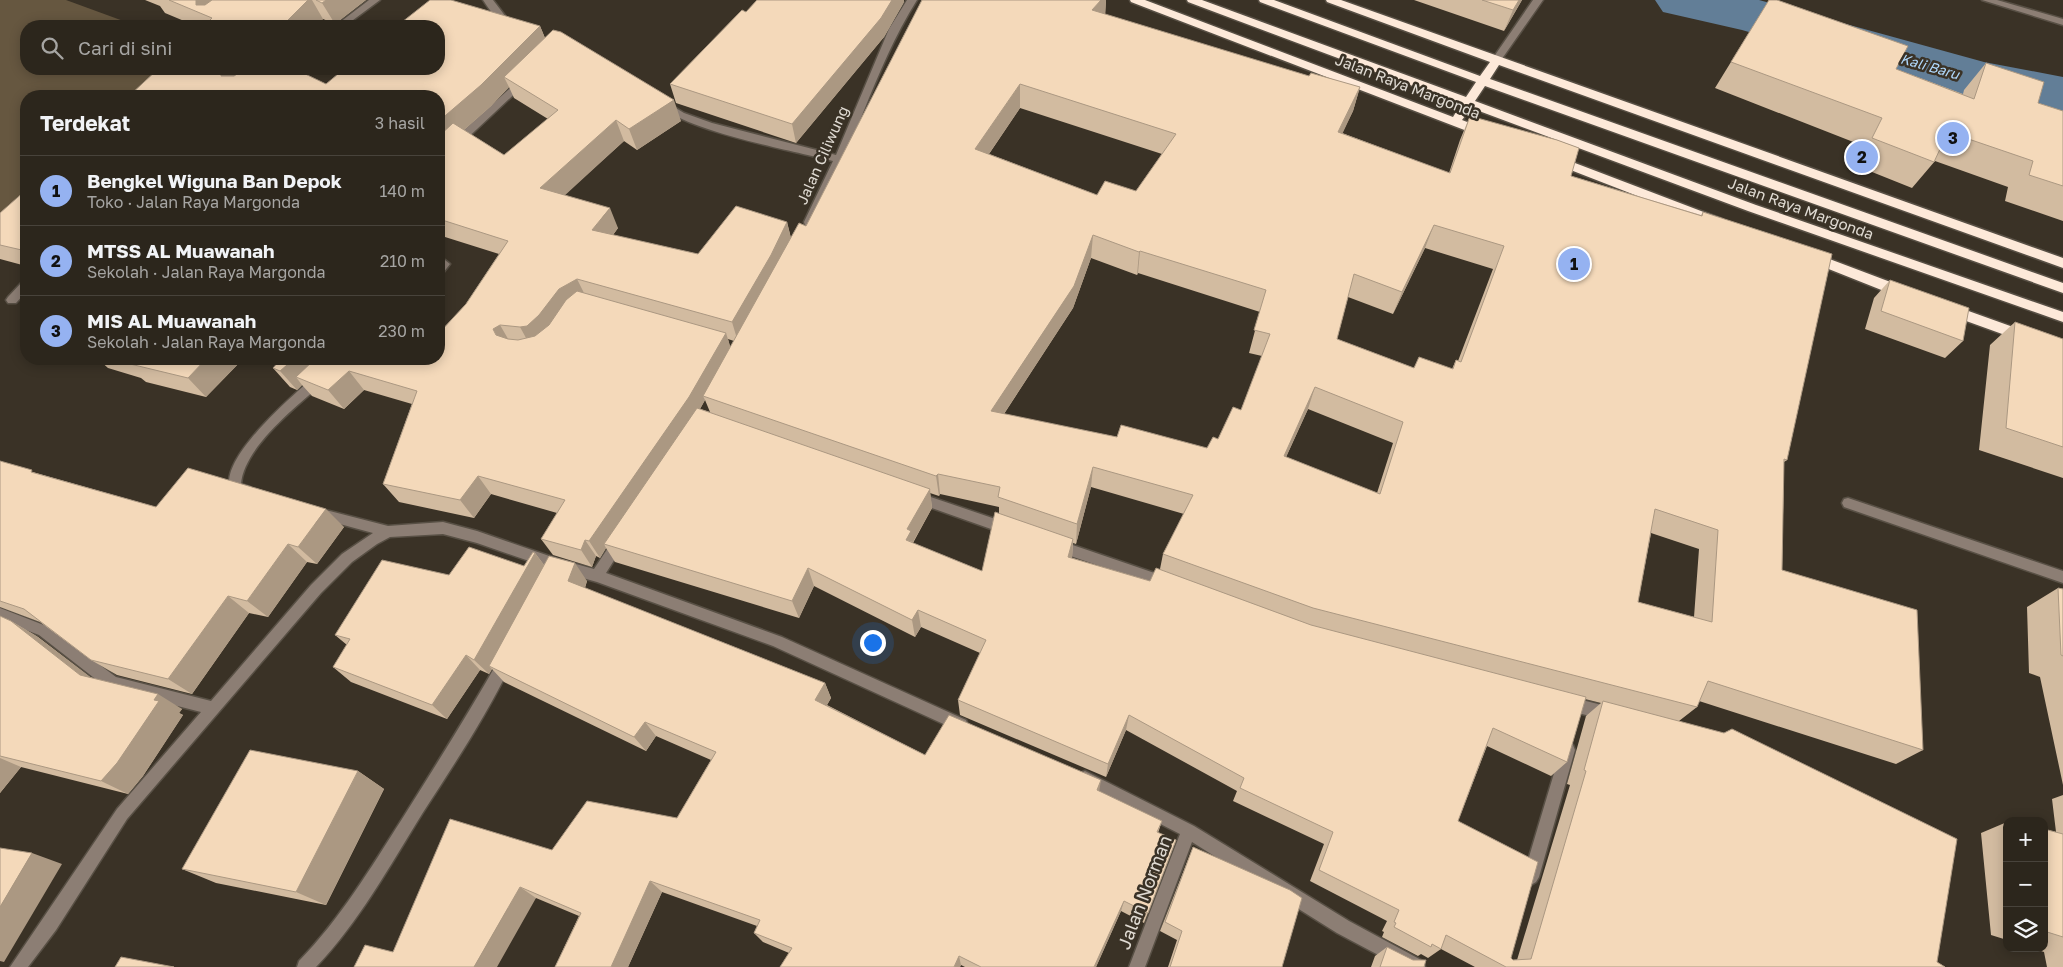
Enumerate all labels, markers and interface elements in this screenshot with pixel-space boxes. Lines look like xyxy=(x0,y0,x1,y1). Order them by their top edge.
search box xyxy=(20,20,445,75)
icon: search xyxy=(38,34,66,62)
text: Cari di sini xyxy=(78,36,172,59)
street label: Jalan Raya Margonda xyxy=(1333,50,1483,122)
water label: Kali Baru xyxy=(1899,50,1963,83)
street label: Jalan Ciliwung xyxy=(792,103,852,207)
text: Terdekat xyxy=(40,110,130,136)
text: 3 hasil xyxy=(375,113,425,133)
pin: 3 xyxy=(1937,119,1969,157)
pin: 2 xyxy=(1846,138,1878,176)
text: Bengkel Wiguna Ban Depok xyxy=(87,169,342,192)
street label: Jalan Raya Margonda xyxy=(1726,173,1876,243)
text: 1 xyxy=(52,181,60,201)
text: 140 m xyxy=(379,181,425,201)
text: Toko · Jalan Raya Margonda xyxy=(87,192,300,212)
text: MTSS AL Muawanah xyxy=(87,239,275,262)
pin: 1 xyxy=(1558,245,1590,283)
text: 2 xyxy=(51,251,61,271)
text: 210 m xyxy=(380,251,425,271)
text: Sekolah · Jalan Raya Margonda xyxy=(87,262,326,282)
text: MIS AL Muawanah xyxy=(87,309,256,332)
text: 3 xyxy=(51,321,61,341)
text: 230 m xyxy=(378,321,425,341)
text: Sekolah · Jalan Raya Margonda xyxy=(87,332,326,352)
your location xyxy=(860,630,886,656)
map controls xyxy=(2003,817,2048,952)
button: + xyxy=(2003,817,2048,862)
street label: Jalan Norman xyxy=(1112,832,1176,952)
button: − xyxy=(2003,862,2048,907)
button: layers xyxy=(2003,907,2048,952)

